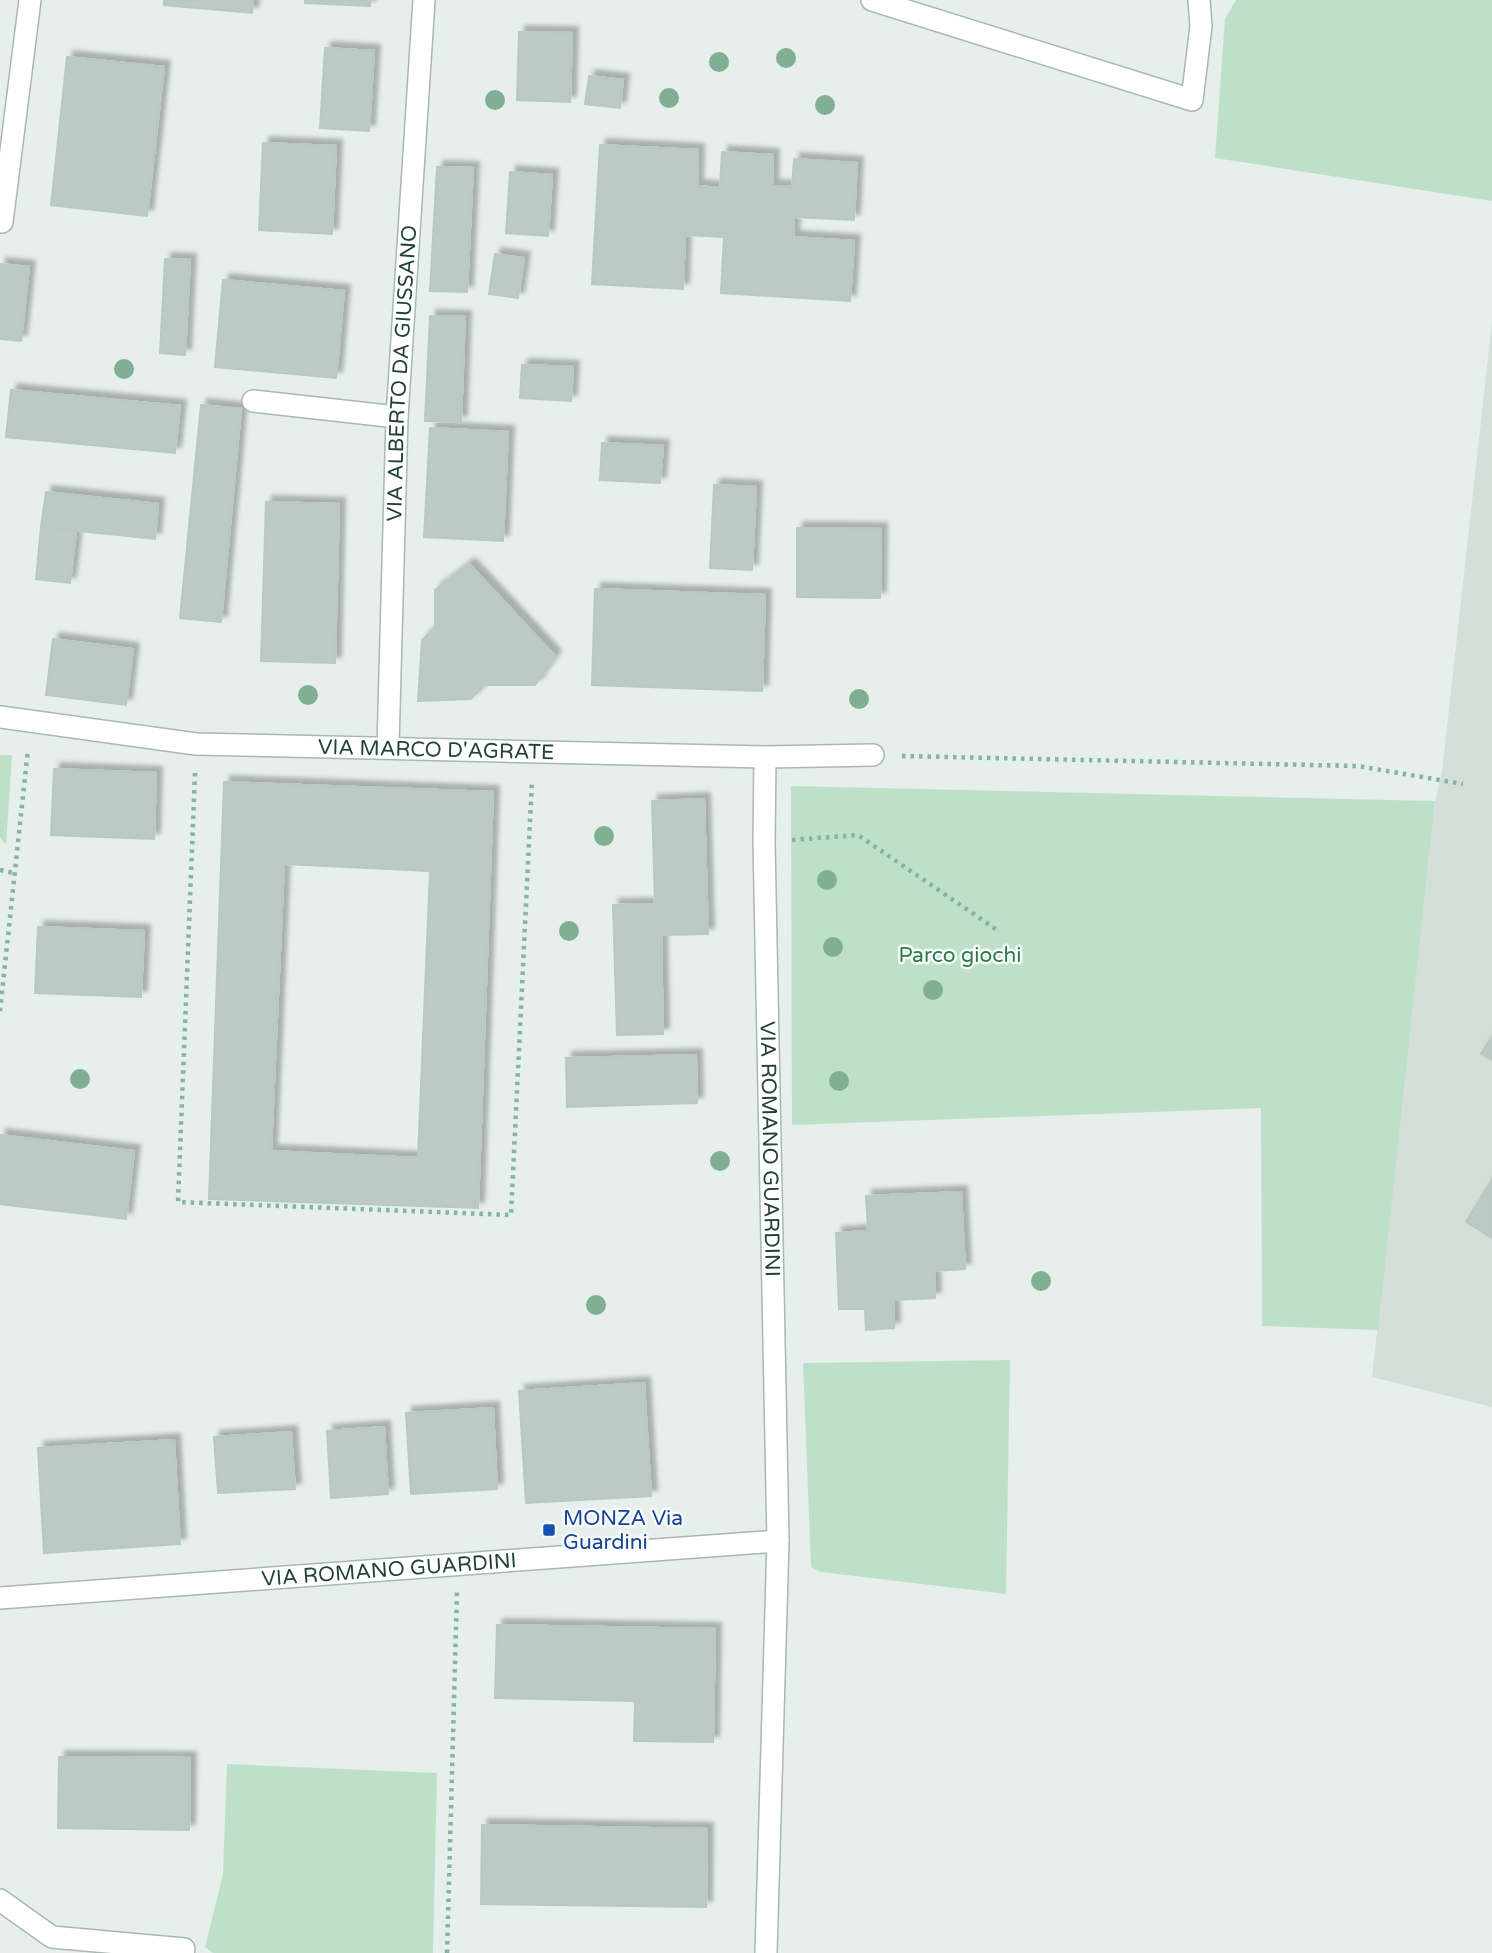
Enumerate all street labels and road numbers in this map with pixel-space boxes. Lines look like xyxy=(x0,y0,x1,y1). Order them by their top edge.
street label: VIA ALBERTO DA GIUSSANO xyxy=(382,224,422,522)
street label: VIA MARCO D'AGRATE xyxy=(318,734,555,765)
street label: VIA ROMANO GUARDINI xyxy=(755,1021,785,1277)
street label: VIA ROMANO GUARDINI xyxy=(260,1548,517,1591)

